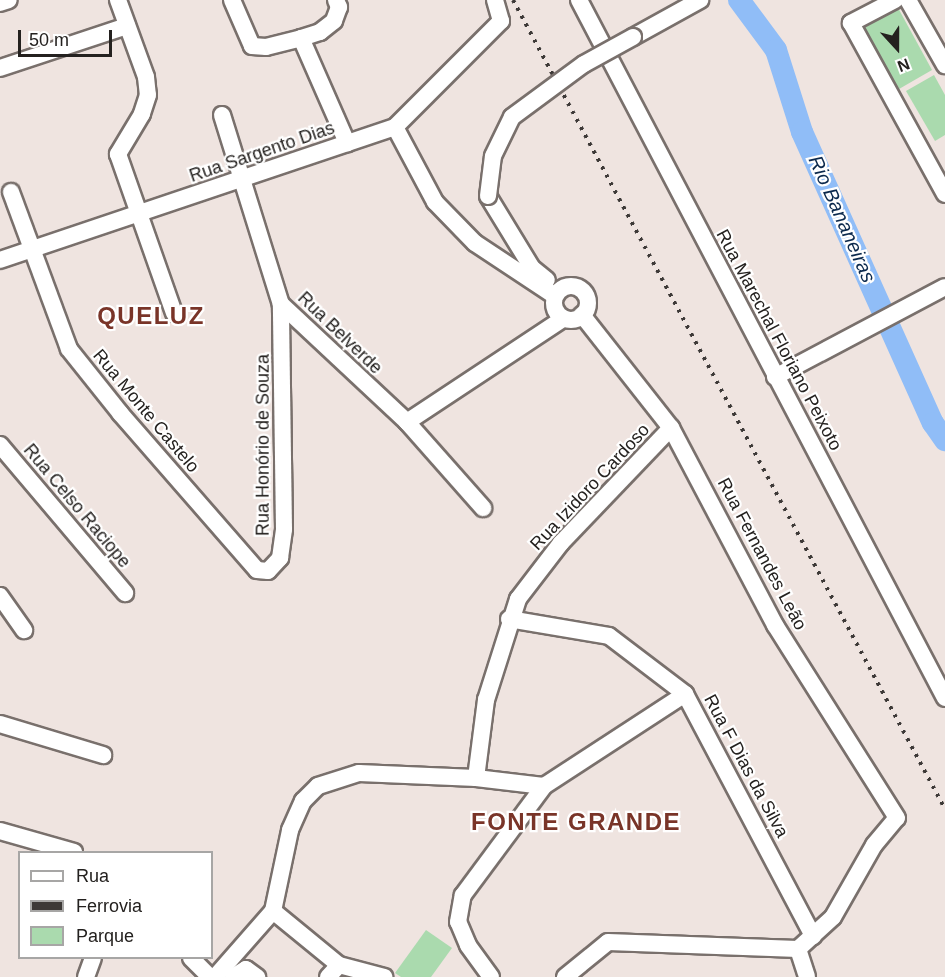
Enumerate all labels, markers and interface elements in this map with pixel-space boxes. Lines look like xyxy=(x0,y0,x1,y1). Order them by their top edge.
scale bar xyxy=(21,18,116,56)
north arrow xyxy=(867,18,927,78)
text: 50 m xyxy=(29,30,69,50)
text: N xyxy=(895,55,912,75)
street label: Rua Sargento Dias xyxy=(187,117,337,187)
water label: Rio Bananeiras xyxy=(803,152,881,286)
street label: Rua Marechal Floriano Peixoto xyxy=(711,226,847,454)
street label: Rua Belverde xyxy=(293,287,387,379)
district label: QUELUZ xyxy=(97,302,205,330)
street label: Rua Monte Castelo xyxy=(88,345,204,477)
street label: Rua Honório de Souza xyxy=(252,354,274,536)
street label: Rua Izidoro Cardoso xyxy=(526,419,654,555)
street label: Rua Celso Raciope xyxy=(19,440,135,572)
street label: Rua Fernandes Leão xyxy=(713,474,811,634)
street label: Rua F Dias da Silva xyxy=(699,691,793,841)
district label: FONTE GRANDE xyxy=(471,808,681,836)
legend xyxy=(18,851,213,959)
text: Rua xyxy=(76,866,109,886)
text: Ferrovia xyxy=(76,896,142,916)
text: Parque xyxy=(76,926,134,946)

